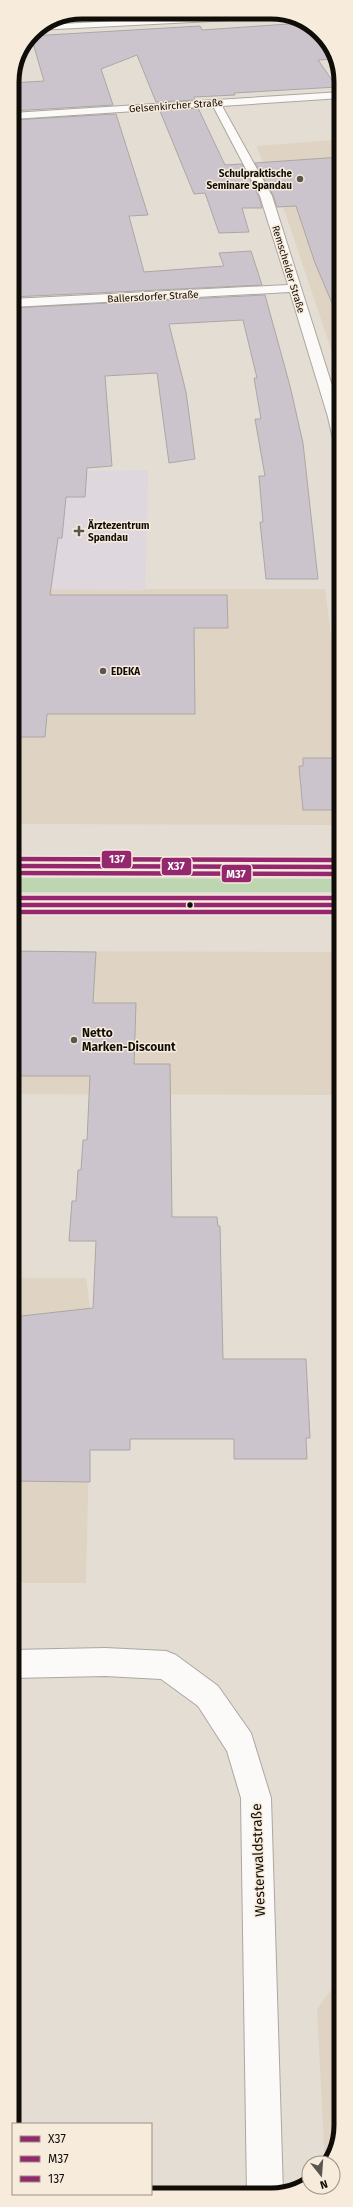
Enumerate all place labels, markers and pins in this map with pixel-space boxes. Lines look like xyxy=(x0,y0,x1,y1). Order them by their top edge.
place label: Schulpraktische Seminare Spandau xyxy=(207,168,292,192)
marker: Schulpraktische Seminare Spandau xyxy=(295,174,305,184)
place label: Ärztezentrum Spandau xyxy=(87,519,149,544)
marker: Ärztezentrum Spandau xyxy=(73,525,85,537)
marker: EDEKA xyxy=(98,666,108,676)
place label: EDEKA xyxy=(111,666,141,678)
unlabelled marker xyxy=(185,900,195,910)
place label: Netto Marken-Discount xyxy=(82,1026,176,1054)
marker: Netto Marken-Discount xyxy=(69,1035,79,1045)

